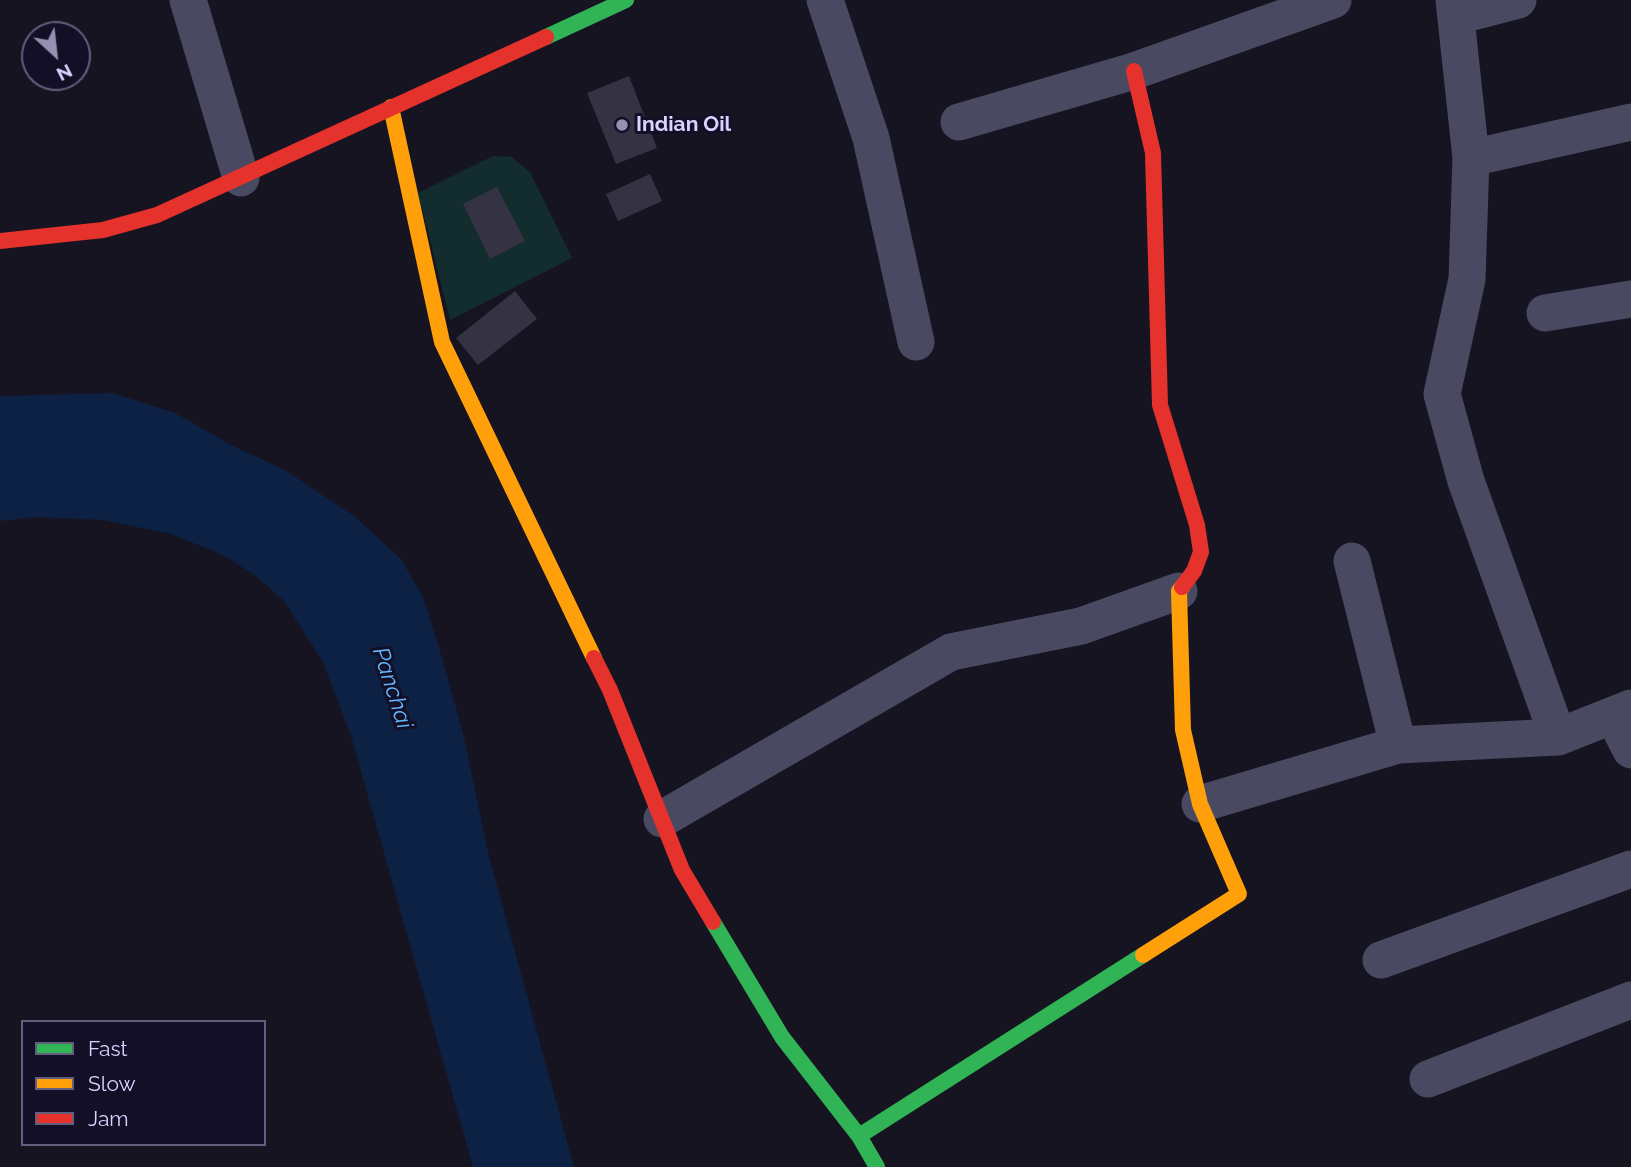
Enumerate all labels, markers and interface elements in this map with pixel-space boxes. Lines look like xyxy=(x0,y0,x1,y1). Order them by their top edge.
north arrow xyxy=(21,21,91,91)
text: N xyxy=(53,60,76,86)
place label: Indian Oil xyxy=(636,112,731,138)
marker: Indian Oil xyxy=(614,117,630,133)
water label: Panchai xyxy=(366,644,418,732)
legend xyxy=(21,1020,266,1146)
text: Fast xyxy=(88,1036,128,1061)
text: Slow xyxy=(88,1071,136,1096)
text: Jam xyxy=(88,1106,129,1131)

